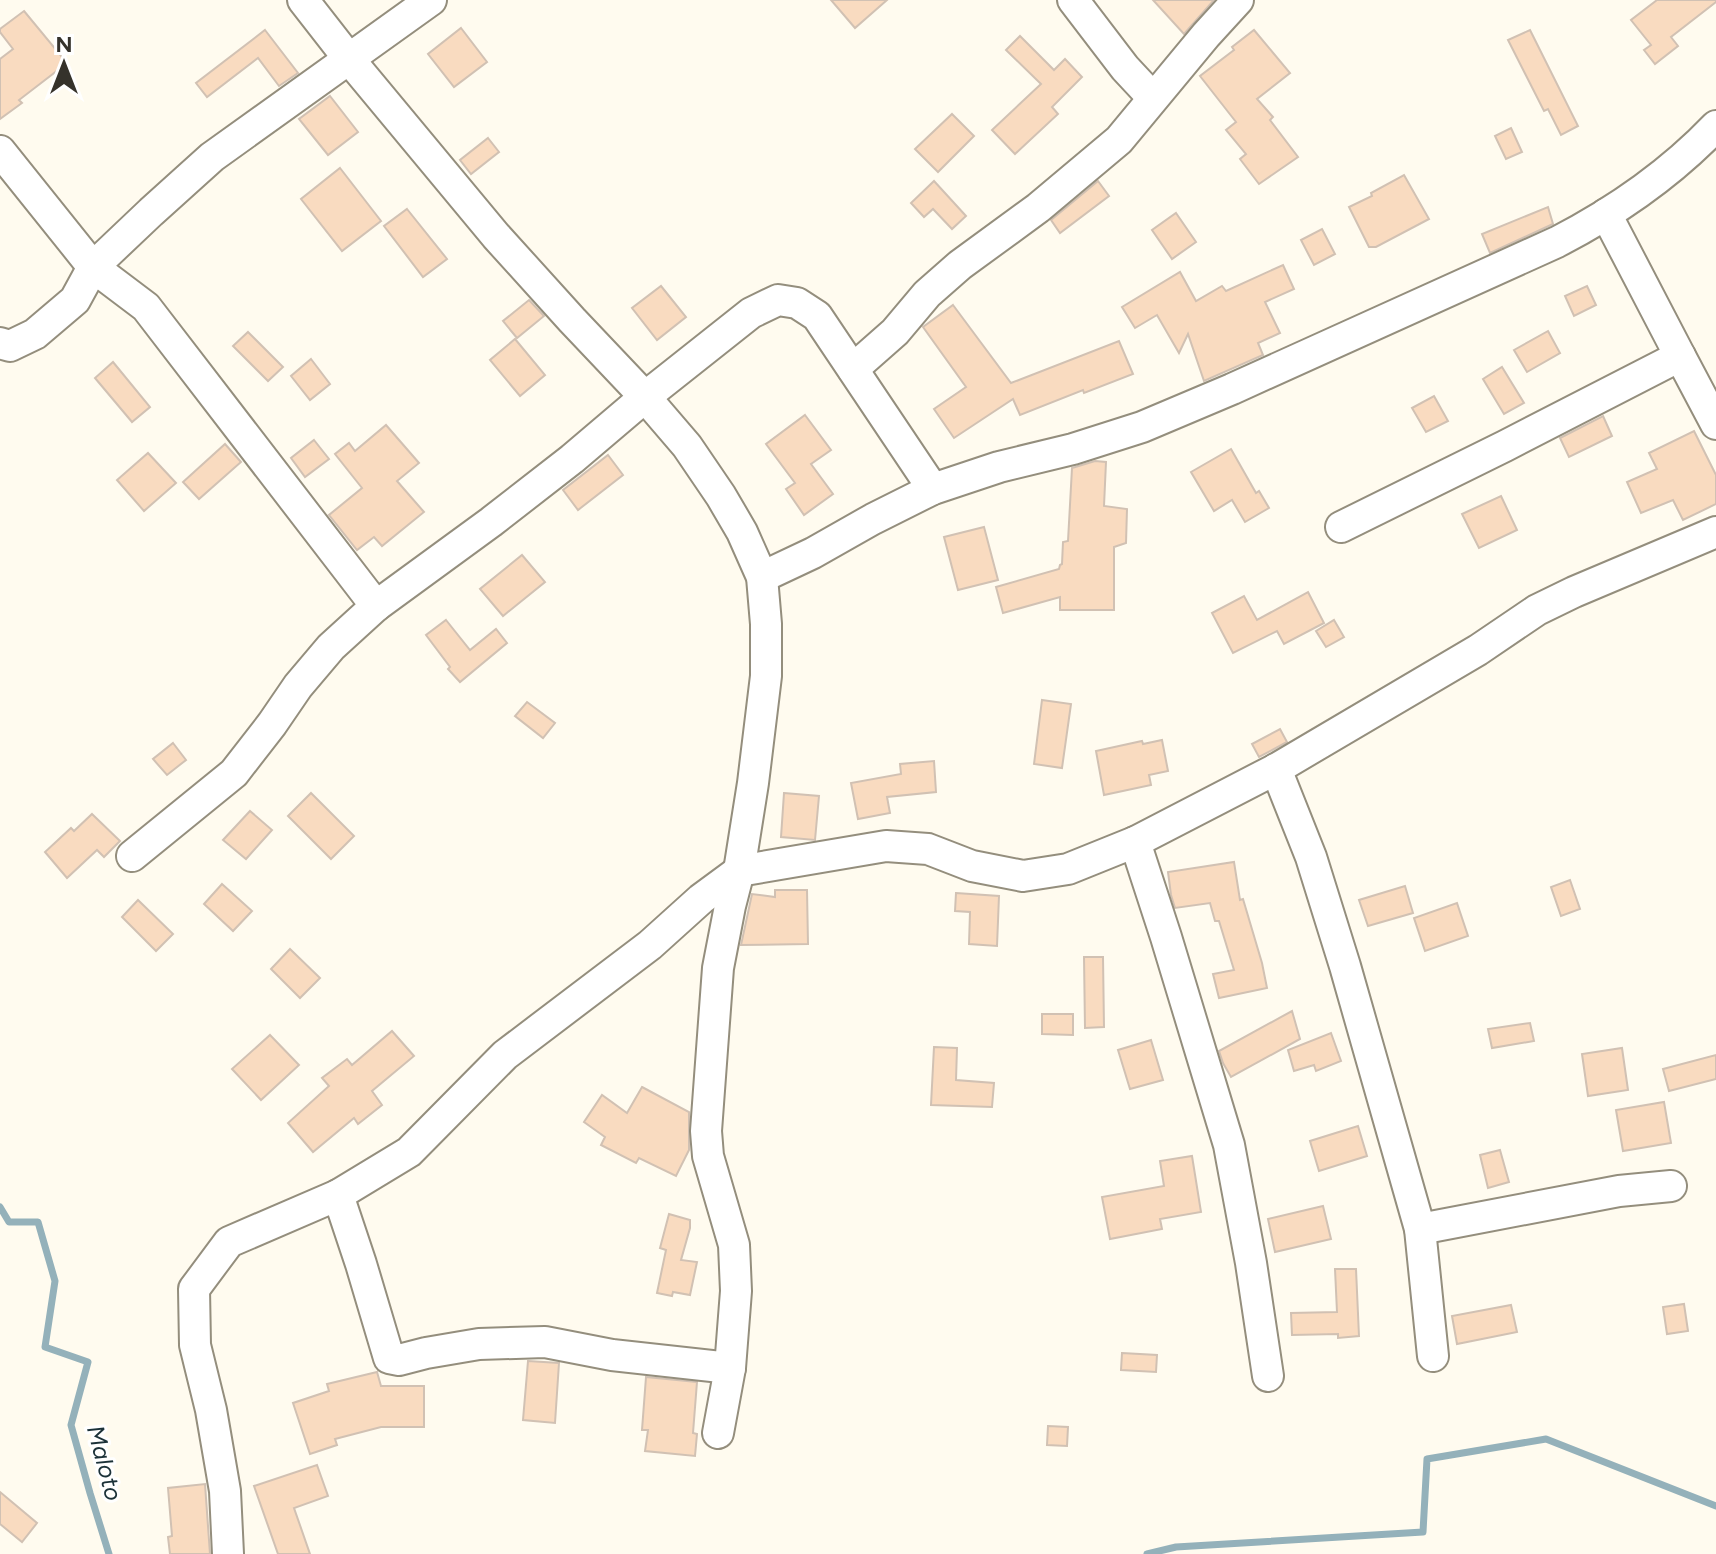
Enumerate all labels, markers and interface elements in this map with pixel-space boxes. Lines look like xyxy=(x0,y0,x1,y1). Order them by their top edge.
north arrow xyxy=(24,24,104,104)
text: N xyxy=(55,31,73,58)
water label: Maloto xyxy=(81,1422,129,1504)

